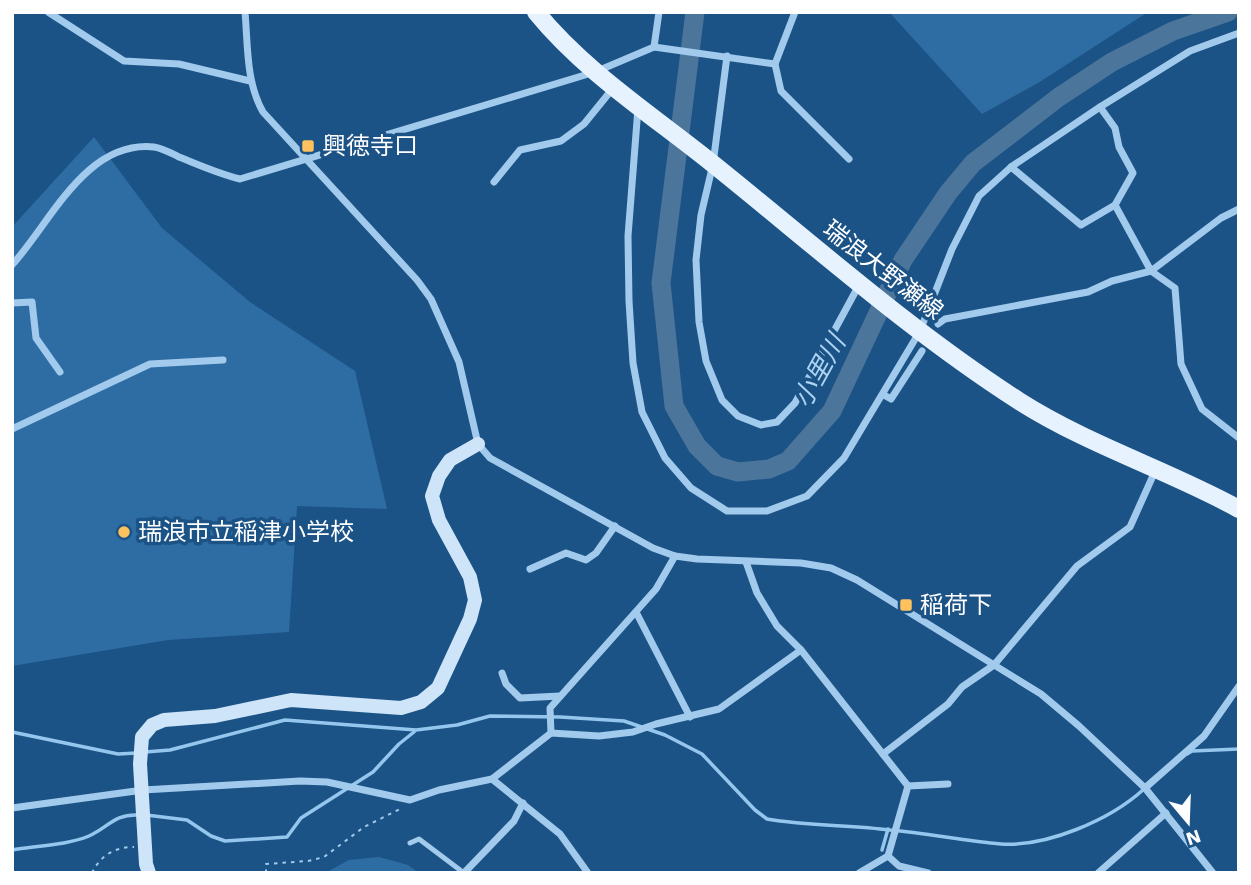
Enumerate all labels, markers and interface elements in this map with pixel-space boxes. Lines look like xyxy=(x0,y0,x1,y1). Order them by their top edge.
place label: 興徳寺口 xyxy=(322,132,418,160)
marker: 興徳寺口 xyxy=(300,138,316,154)
street label: 瑞浪大野瀬線 xyxy=(818,215,948,325)
water label: 小里川 xyxy=(787,327,852,412)
place label: 瑞浪市立稲津小学校 xyxy=(138,518,354,546)
marker: 瑞浪市立稲津小学校 xyxy=(116,524,132,540)
place label: 稲荷下 xyxy=(920,591,992,619)
marker: 稲荷下 xyxy=(898,597,914,613)
north arrow xyxy=(1153,787,1223,857)
text: N xyxy=(1183,824,1204,851)

